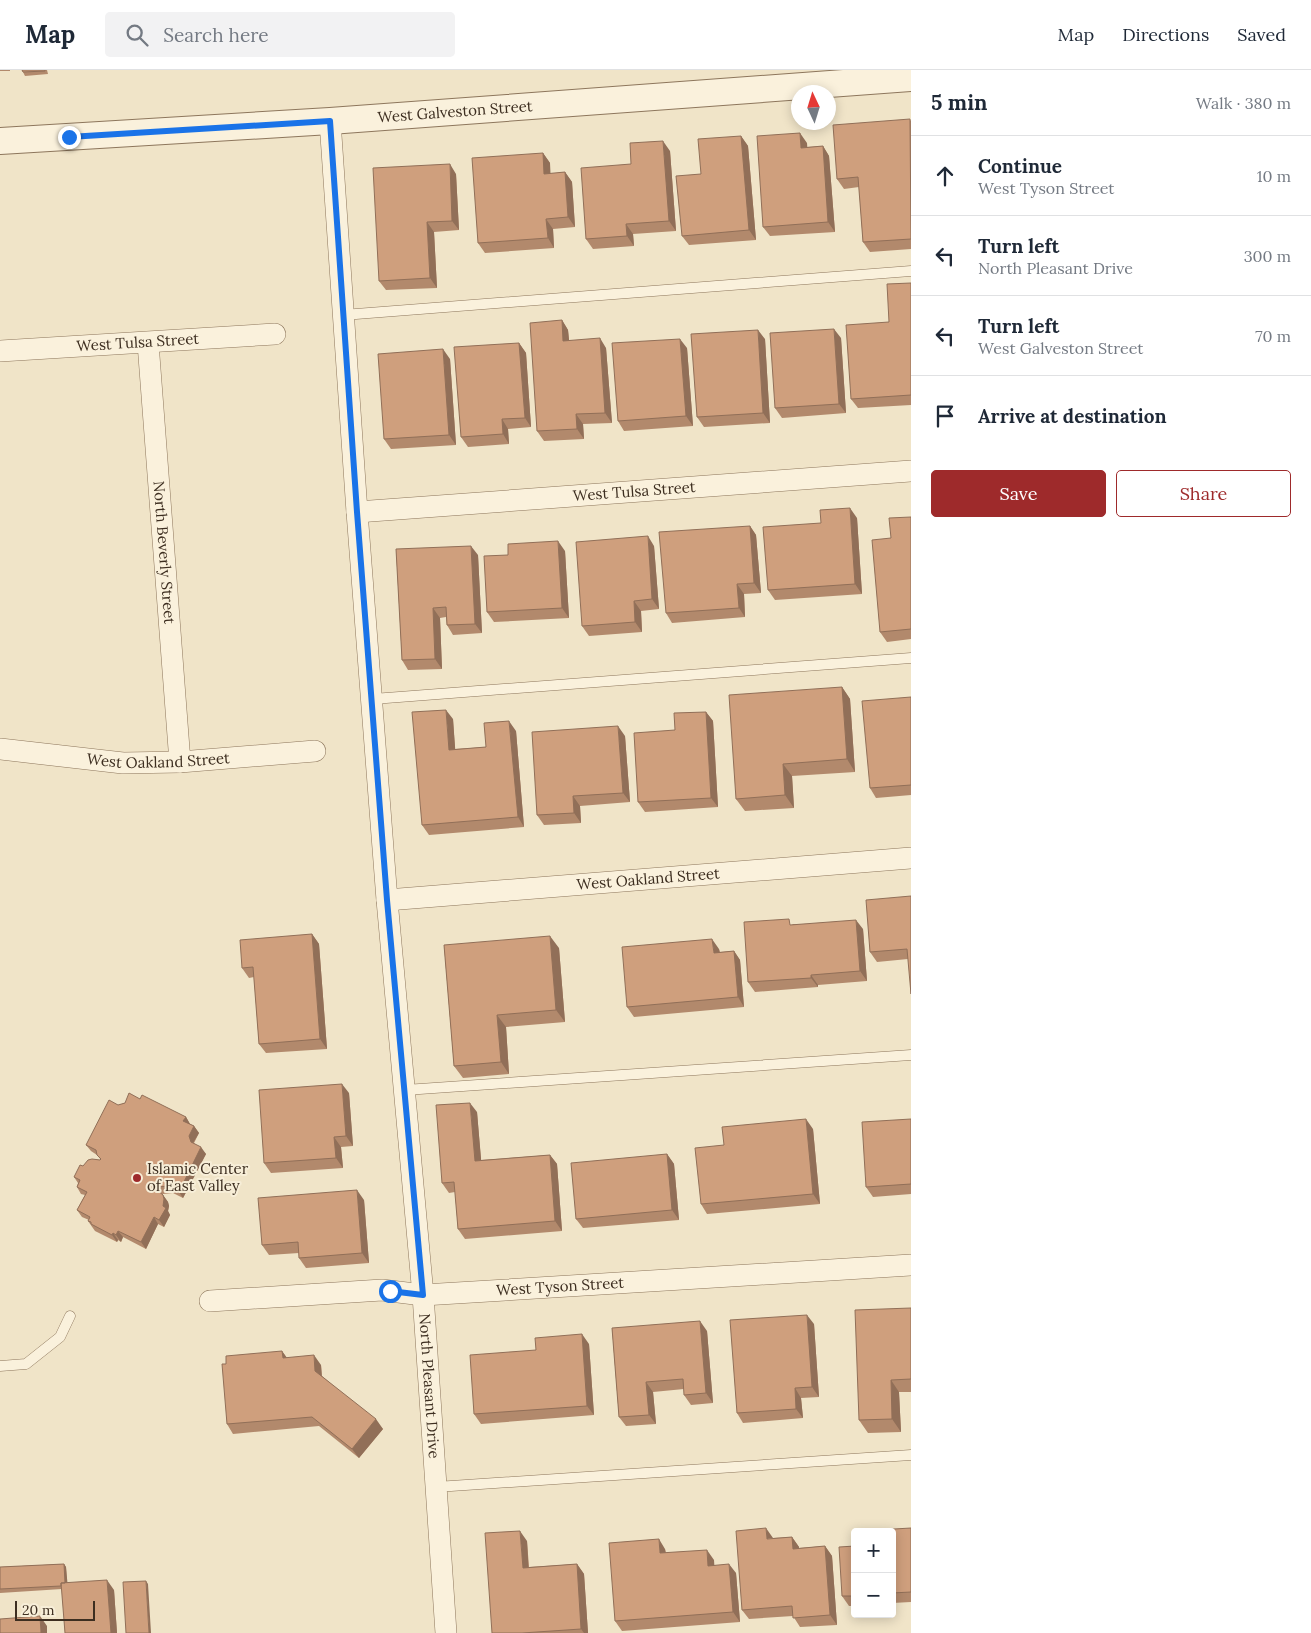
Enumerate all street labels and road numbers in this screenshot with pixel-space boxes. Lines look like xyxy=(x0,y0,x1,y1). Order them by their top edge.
street label: West Galveston Street xyxy=(377,96,533,126)
street label: West Tulsa Street xyxy=(76,329,200,355)
street label: West Tulsa Street xyxy=(572,477,696,505)
street label: North Beverly Street xyxy=(150,480,179,625)
street label: West Oakland Street xyxy=(86,748,231,772)
street label: West Oakland Street xyxy=(576,863,721,894)
street label: West Tyson Street xyxy=(496,1273,625,1299)
street label: North Pleasant Drive xyxy=(415,1313,444,1459)

